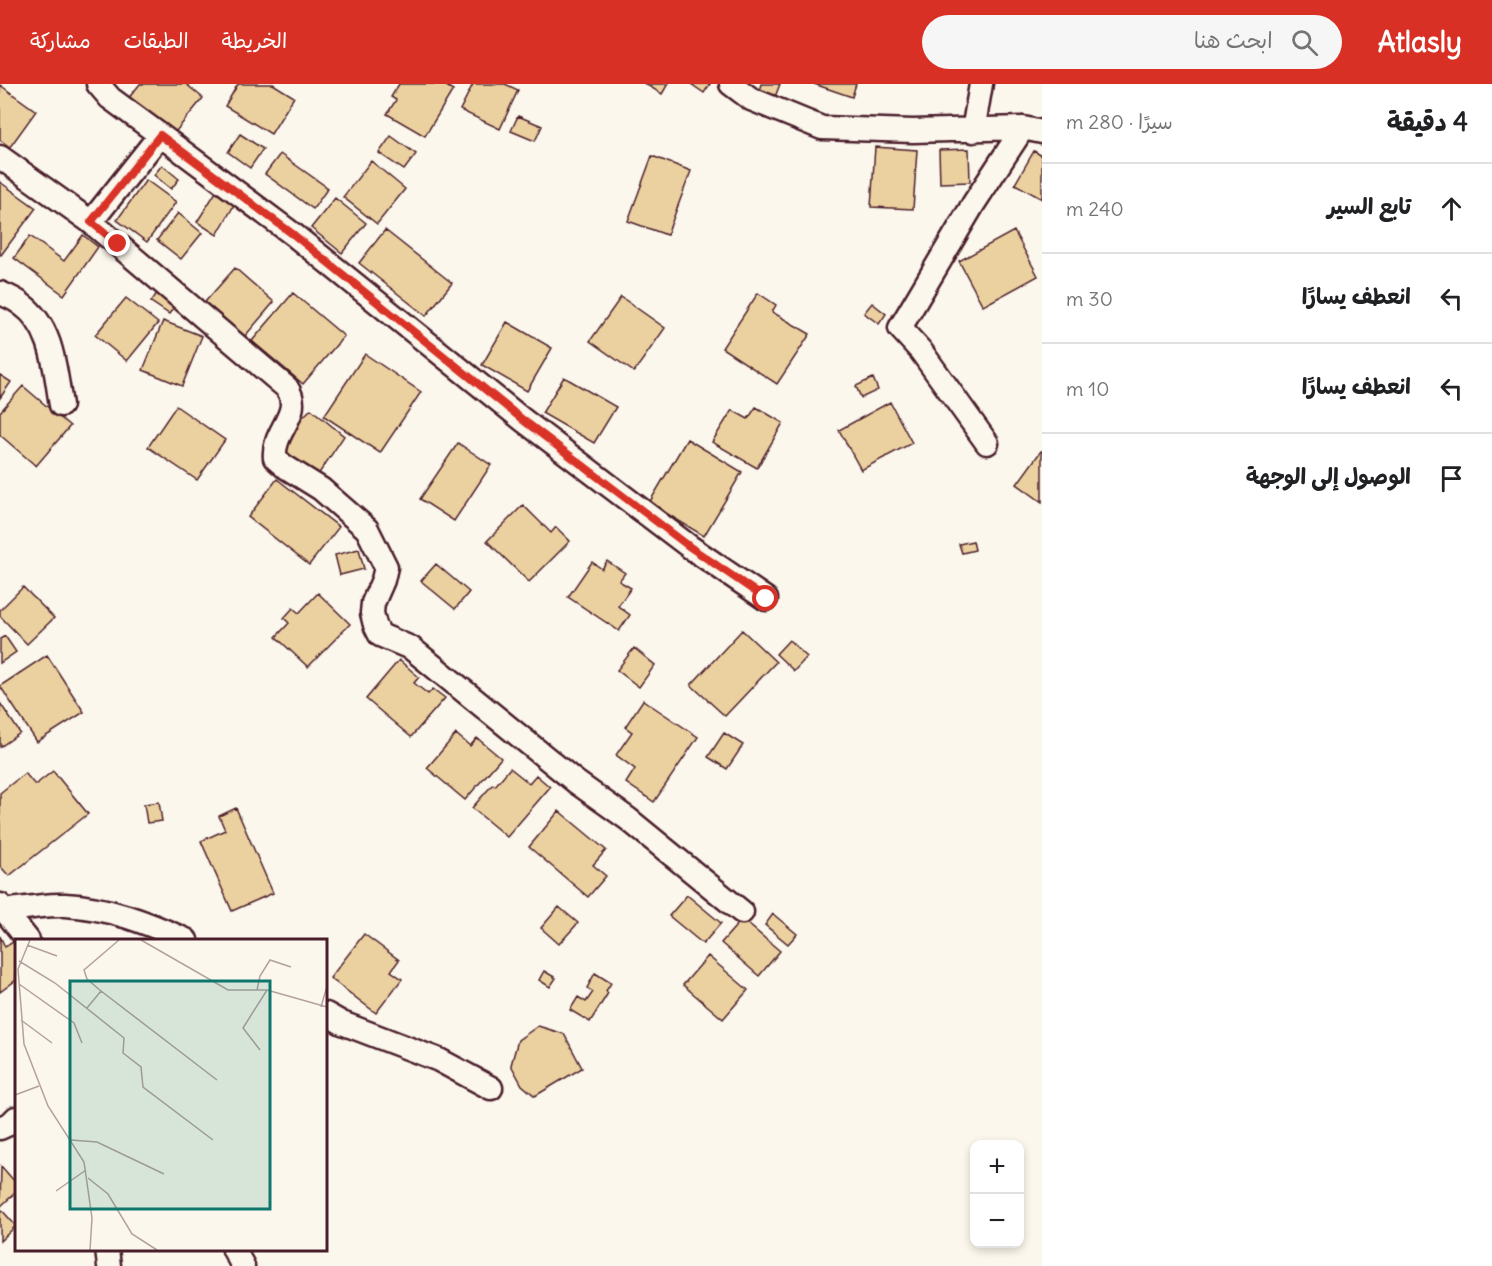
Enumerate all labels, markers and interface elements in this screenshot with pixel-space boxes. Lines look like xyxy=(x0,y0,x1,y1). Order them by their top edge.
search box xyxy=(922,15,1342,69)
text: Atlasly xyxy=(1378,24,1462,60)
text: ابحث هنا xyxy=(1194,26,1273,54)
icon: search xyxy=(1288,26,1321,59)
text: مشاركة xyxy=(30,27,91,54)
text: الطبقات xyxy=(124,27,189,54)
text: الخريطة xyxy=(222,27,287,54)
text: 4 دقيقة xyxy=(1387,105,1468,138)
text: سيرًا · 280 m xyxy=(1066,109,1173,134)
text: تابع السير xyxy=(1327,192,1411,220)
icon: ahead xyxy=(1435,192,1468,225)
text: 240 m xyxy=(1066,196,1124,221)
route end xyxy=(104,230,130,256)
text: انعطف يسارًا xyxy=(1302,282,1411,310)
icon: left xyxy=(1435,282,1468,315)
text: 30 m xyxy=(1066,286,1113,311)
text: انعطف يسارًا xyxy=(1302,372,1411,400)
icon: left xyxy=(1435,372,1468,405)
text: 10 m xyxy=(1066,376,1109,401)
text: الوصول إلى الوجهة xyxy=(1246,462,1411,490)
icon: arrive xyxy=(1435,462,1468,495)
route start xyxy=(752,585,778,611)
inset map xyxy=(15,939,327,1251)
map controls xyxy=(970,1140,1024,1248)
button: + xyxy=(970,1140,1024,1194)
button: − xyxy=(970,1194,1024,1248)

